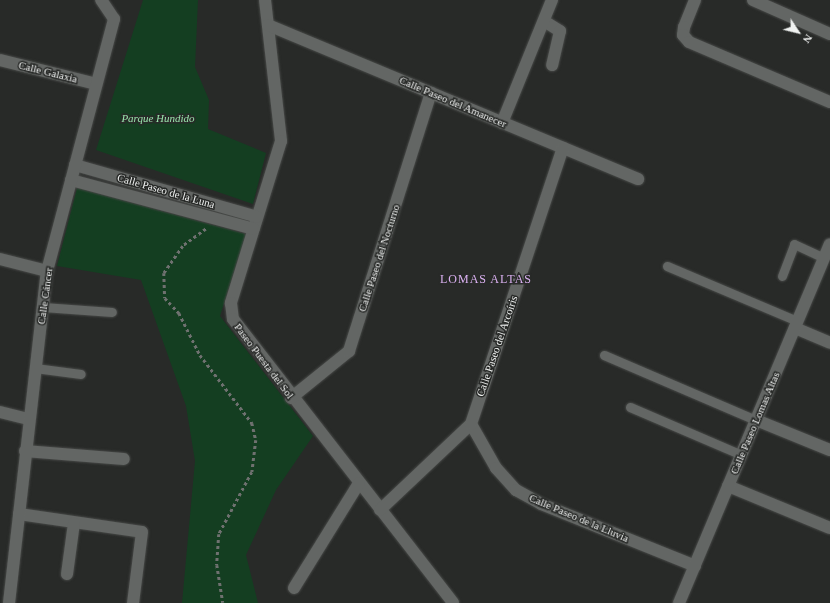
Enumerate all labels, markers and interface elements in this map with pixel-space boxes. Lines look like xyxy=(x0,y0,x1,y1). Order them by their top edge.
north arrow xyxy=(778,12,818,52)
text: N xyxy=(801,32,815,46)
street label: Calle Galaxia xyxy=(17,58,79,86)
street label: Calle Paseo del Amanecer xyxy=(397,73,509,131)
park label: Parque Hundido xyxy=(121,111,195,125)
street label: Calle Paseo de la Luna xyxy=(116,171,216,211)
street label: Calle Paseo del Nocturno xyxy=(355,203,403,313)
street label: Calle Cáncer xyxy=(34,267,56,325)
district label: LOMAS ALTAS xyxy=(440,273,532,287)
street label: Calle Paseo del Arcoíris xyxy=(473,293,521,399)
street label: Paseo Puesta del Sol xyxy=(231,321,297,401)
street label: Calle Paseo Lomas Altas xyxy=(727,370,783,476)
street label: Calle Paseo de la Lluvia xyxy=(527,491,631,545)

